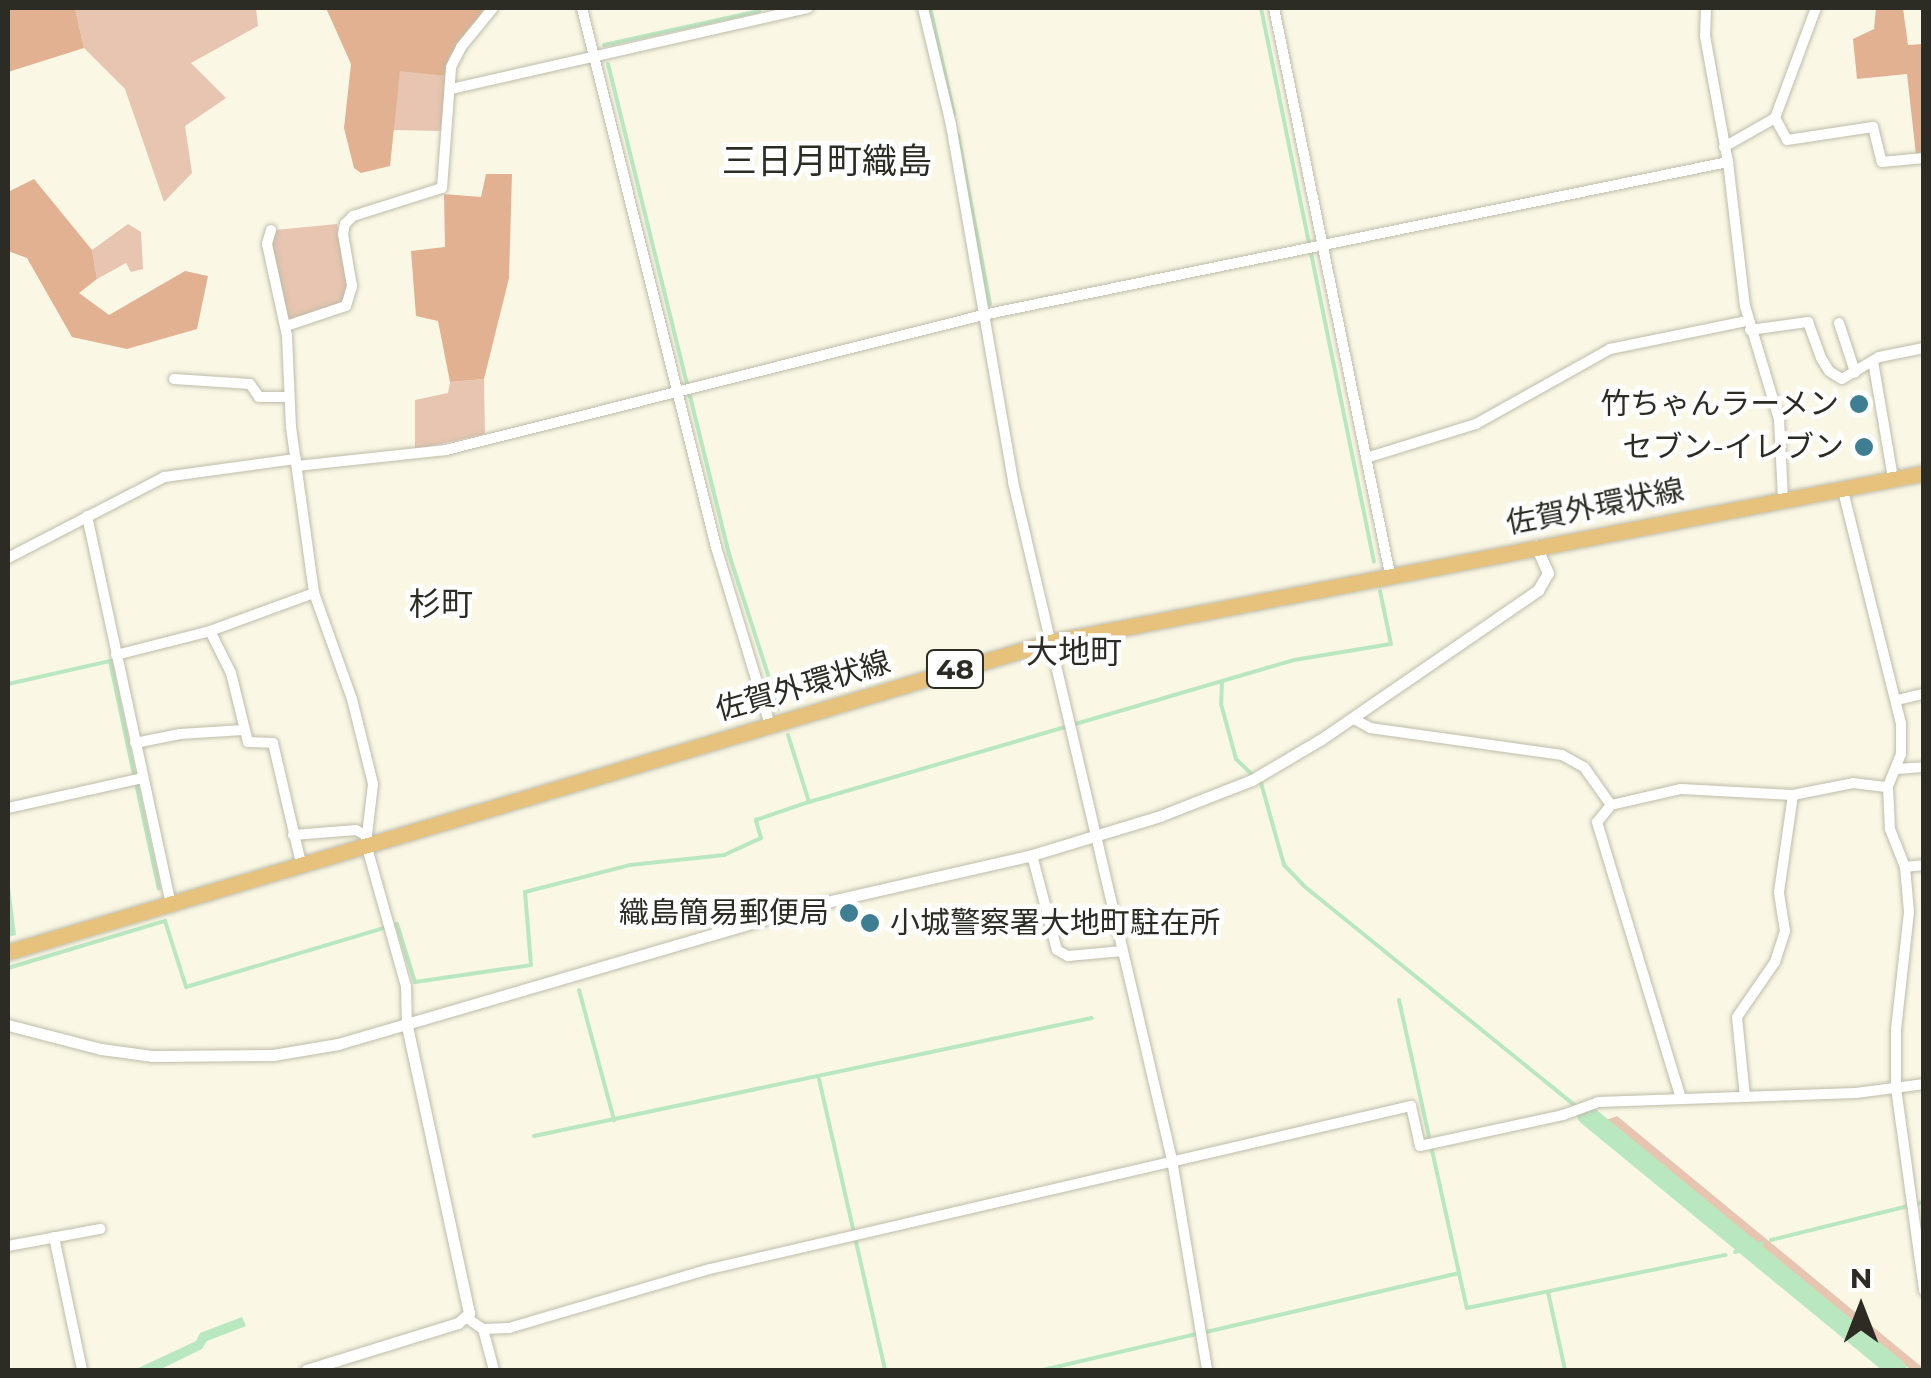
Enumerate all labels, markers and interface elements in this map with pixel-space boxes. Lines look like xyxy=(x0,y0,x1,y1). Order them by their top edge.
district label: 三日月町織島 xyxy=(722,140,932,182)
place label: 竹ちゃんラーメン xyxy=(1599,386,1839,422)
marker: 竹ちゃんラーメン xyxy=(1848,393,1870,415)
place label: セブン-イレブン xyxy=(1623,429,1844,465)
marker: セブン-イレブン xyxy=(1853,436,1875,458)
street label: 佐賀外環状線 xyxy=(1503,472,1687,542)
district label: 杉町 xyxy=(409,585,473,623)
district label: 大地町 xyxy=(1026,633,1122,671)
street label: 佐賀外環状線 xyxy=(712,644,894,728)
road number: 48 xyxy=(925,646,985,692)
place label: 織島簡易郵便局 xyxy=(619,895,829,931)
marker: 織島簡易郵便局 xyxy=(838,902,860,924)
place label: 小城警察署大地町駐在所 xyxy=(890,905,1220,941)
marker: 小城警察署大地町駐在所 xyxy=(859,912,881,934)
north arrow xyxy=(1811,1258,1911,1358)
text: N xyxy=(1850,1261,1872,1295)

